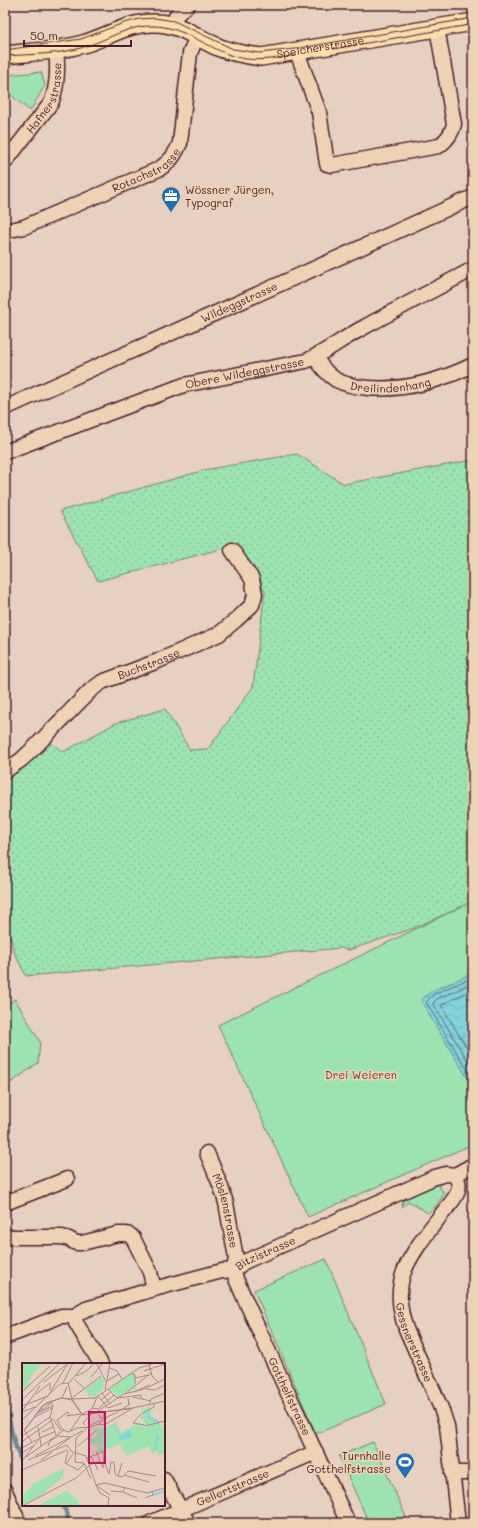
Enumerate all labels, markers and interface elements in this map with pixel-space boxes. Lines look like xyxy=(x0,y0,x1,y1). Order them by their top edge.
scale bar xyxy=(24,22,131,48)
text: 50 m xyxy=(30,27,58,43)
street label: Speicherstrasse xyxy=(276,32,365,61)
street label: Hafnerstrasse xyxy=(22,62,64,136)
street label: Rotachstrasse xyxy=(110,145,184,195)
place label: Wössner Jürgen, Typograf xyxy=(185,182,274,210)
office icon: Wössner Jürgen, Typograf xyxy=(160,185,182,213)
street label: Wildeggstrasse xyxy=(198,278,280,326)
street label: Obere Wildeggstrasse xyxy=(184,353,306,392)
street label: Dreilindenhang xyxy=(349,374,432,396)
street label: Buchstrasse xyxy=(115,644,182,683)
park label: Drei Weieren xyxy=(325,1067,397,1082)
street label: Möslenstrasse xyxy=(209,1171,242,1249)
street label: Bitzistrasse xyxy=(232,1232,298,1273)
street label: Gessnerstrasse xyxy=(393,1302,437,1384)
street label: Gotthelfstrasse xyxy=(265,1355,315,1438)
inset map xyxy=(22,1363,165,1506)
place label: Turnhalle Gotthelfstrasse xyxy=(307,1448,391,1476)
sports icon: Turnhalle Gotthelfstrasse xyxy=(394,1451,416,1479)
street label: Gellertstrasse xyxy=(194,1465,271,1509)

